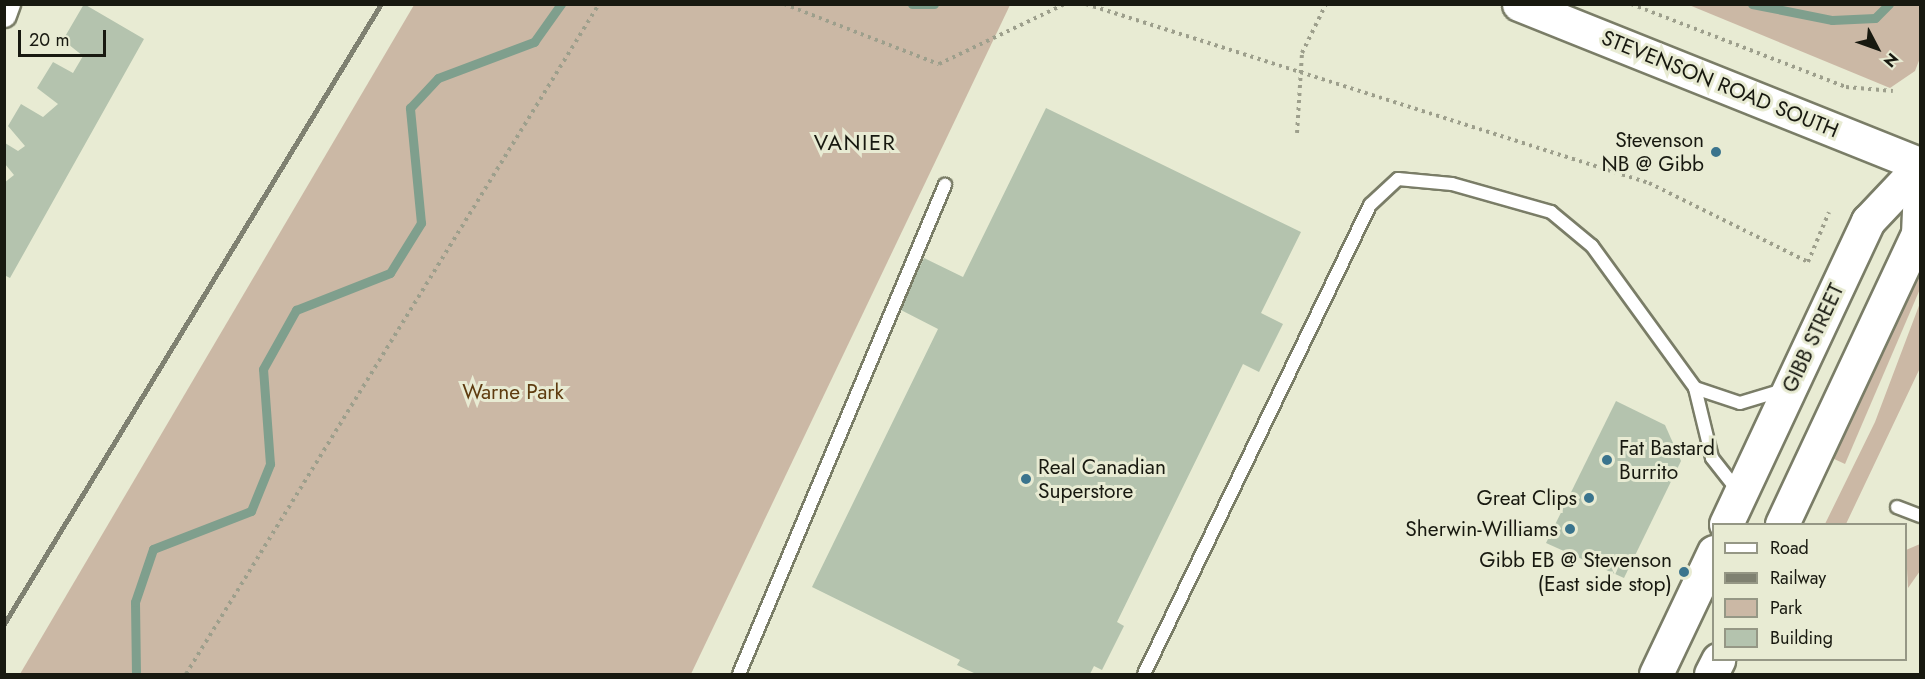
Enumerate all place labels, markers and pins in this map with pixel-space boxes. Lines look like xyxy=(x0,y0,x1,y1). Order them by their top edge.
place label: Stevenson NB @ Gibb xyxy=(1602,127,1704,177)
marker: Stevenson NB @ Gibb xyxy=(1709,145,1723,159)
place label: Fat Bastard Burrito xyxy=(1619,435,1715,485)
marker: Fat Bastard Burrito xyxy=(1600,453,1614,467)
place label: Real Canadian Superstore xyxy=(1038,454,1166,504)
marker: Real Canadian Superstore xyxy=(1019,472,1033,486)
place label: Great Clips xyxy=(1476,485,1577,511)
marker: Great Clips xyxy=(1582,491,1596,505)
place label: Sherwin-Williams xyxy=(1405,516,1558,542)
marker: Sherwin-Williams xyxy=(1563,522,1577,536)
place label: Gibb EB @ Stevenson (East side stop) xyxy=(1479,547,1672,597)
marker: Gibb EB @ Stevenson (East side stop) xyxy=(1677,565,1691,579)

